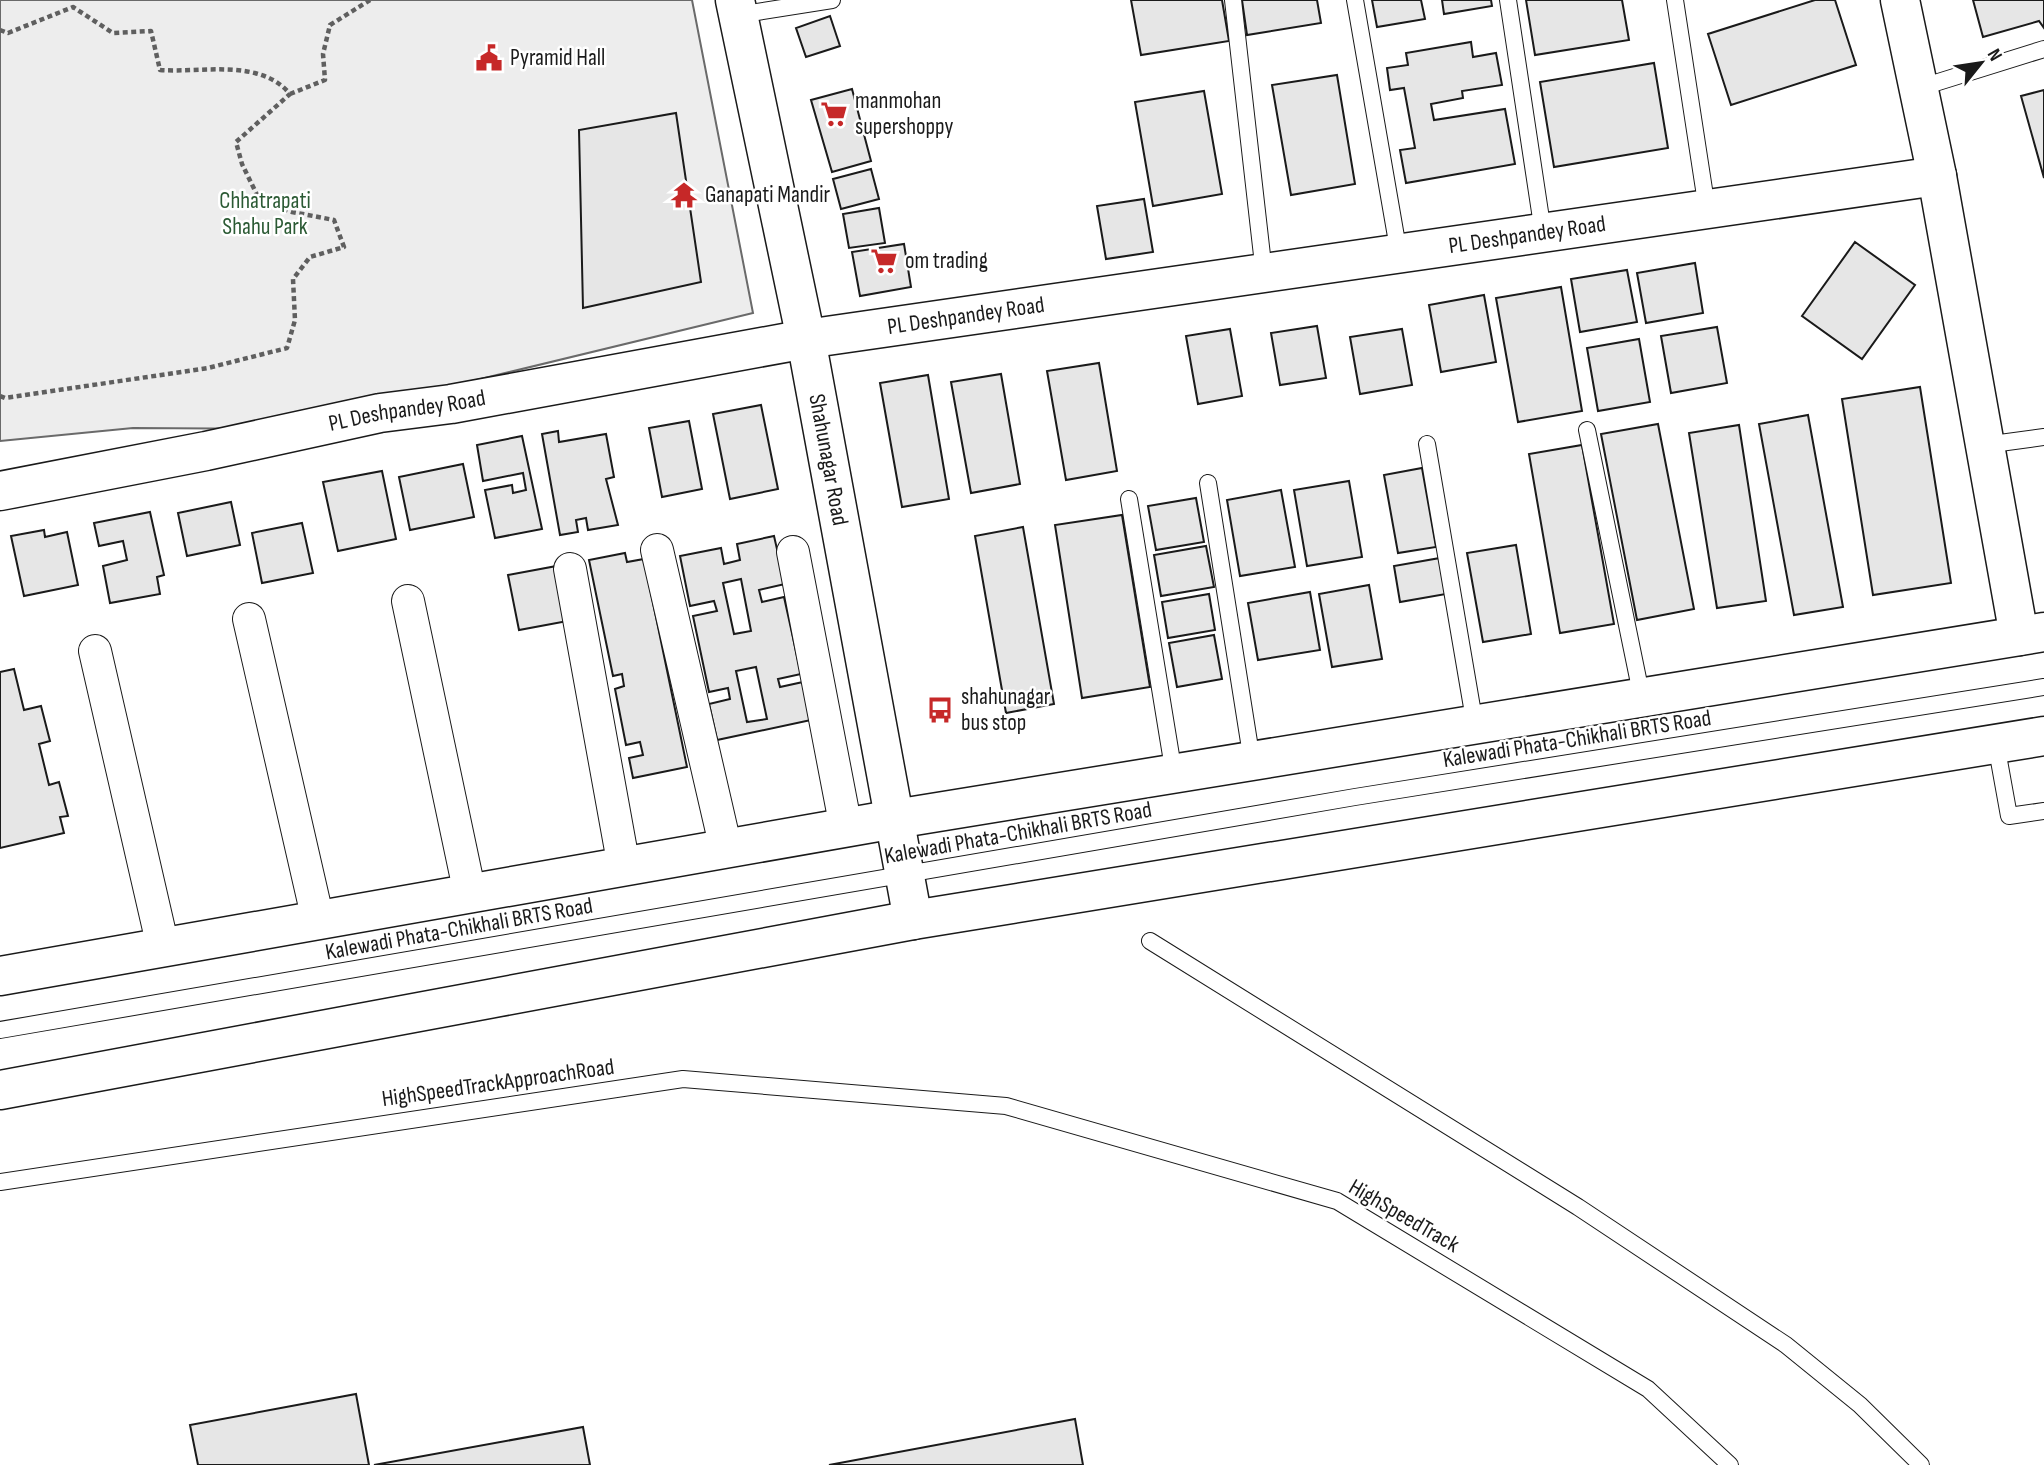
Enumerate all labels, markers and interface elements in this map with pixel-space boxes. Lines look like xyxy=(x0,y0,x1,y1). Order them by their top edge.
north arrow xyxy=(1946,28,2016,98)
public building icon: Pyramid Hall xyxy=(474,43,504,73)
place label: Pyramid Hall xyxy=(510,44,605,72)
text: N xyxy=(1982,45,2007,65)
place label: manmohan supershoppy xyxy=(855,87,953,141)
supermarket icon: manmohan supershoppy xyxy=(819,99,849,129)
temple icon: Ganapati Mandir xyxy=(669,180,699,210)
place label: Ganapati Mandir xyxy=(705,181,830,209)
park label: Chhatrapati Shahu Park xyxy=(219,187,311,241)
street label: PL Deshpandey Road xyxy=(1447,210,1608,260)
supermarket icon: om trading xyxy=(869,246,899,276)
place label: om trading xyxy=(905,247,988,275)
street label: PL Deshpandey Road xyxy=(886,291,1046,341)
street label: PL Deshpandey Road xyxy=(326,384,488,438)
street label: Shahunagar Road xyxy=(802,392,854,528)
place label: shahunagar bus stop xyxy=(961,683,1051,737)
bus stop icon: shahunagar bus stop xyxy=(925,695,955,725)
street label: Kalewadi Phata-Chikhali BRTS Road xyxy=(1441,704,1713,774)
street label: Kalewadi Phata-Chikhali BRTS Road xyxy=(882,796,1154,870)
street label: Kalewadi Phata-Chikhali BRTS Road xyxy=(323,892,595,966)
street label: HighSpeedTrackApproachRoad xyxy=(380,1053,616,1113)
street label: HighSpeedTrack xyxy=(1344,1173,1465,1259)

